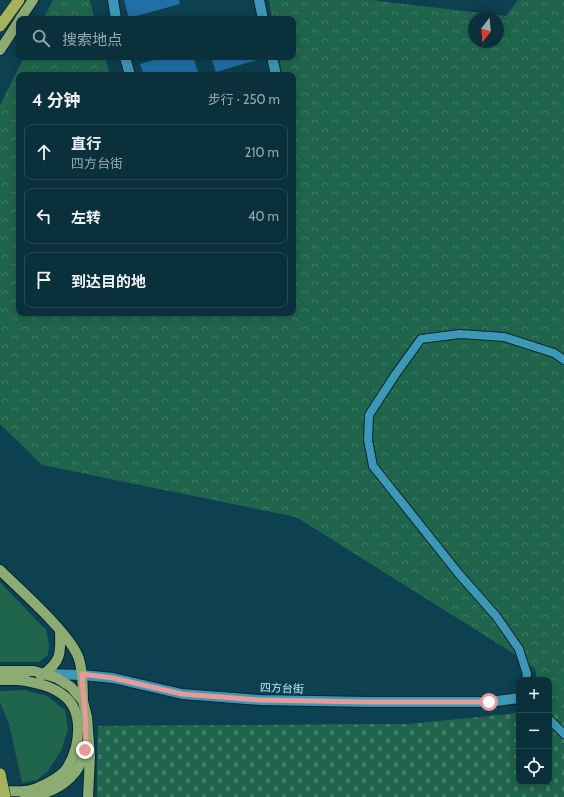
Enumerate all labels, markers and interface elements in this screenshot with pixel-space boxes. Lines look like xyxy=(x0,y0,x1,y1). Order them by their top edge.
north arrow xyxy=(468,12,504,48)
search box xyxy=(16,16,296,60)
icon: search xyxy=(30,27,52,49)
text: 搜索地点 xyxy=(62,31,122,49)
text: 4 分钟 xyxy=(32,90,80,110)
text: 步行 · 250 m xyxy=(208,91,280,107)
text: 直行 xyxy=(71,135,101,153)
icon: ahead xyxy=(33,141,55,163)
text: 210 m xyxy=(245,144,279,160)
text: 四方台街 xyxy=(71,155,123,171)
icon: left xyxy=(33,205,55,227)
text: 40 m xyxy=(248,208,279,224)
text: 左转 xyxy=(71,209,101,227)
icon: arrive xyxy=(33,269,55,291)
text: 到达目的地 xyxy=(71,273,146,291)
map controls xyxy=(516,677,552,785)
button: + xyxy=(516,677,552,713)
street label: 四方台街 xyxy=(260,680,304,696)
route start xyxy=(480,693,498,711)
button: − xyxy=(516,713,552,749)
route end xyxy=(76,741,94,759)
button: locate xyxy=(516,749,552,785)

